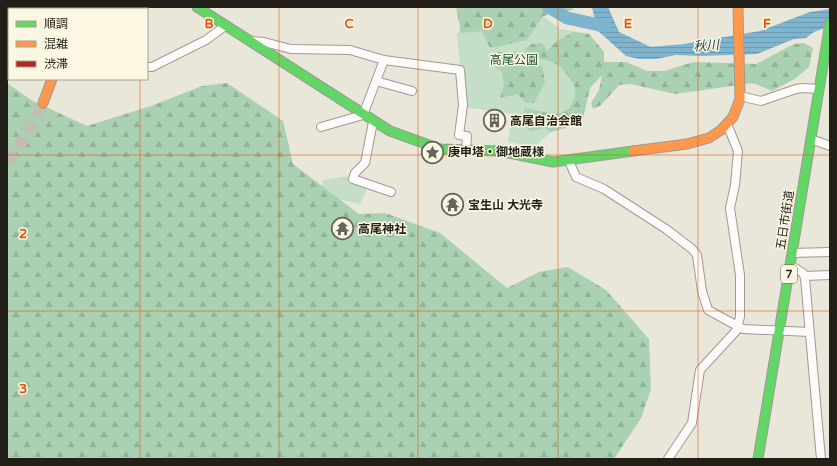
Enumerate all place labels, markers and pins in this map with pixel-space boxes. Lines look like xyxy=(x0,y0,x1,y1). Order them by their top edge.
building icon: 高尾自治会館 xyxy=(481,108,507,134)
place label: 高尾自治会館 xyxy=(510,114,582,128)
place icon: 庚申塔・御地蔵様 xyxy=(420,139,446,165)
place label: 庚申塔・御地蔵様 xyxy=(448,145,544,159)
temple icon: 宝生山 大光寺 xyxy=(440,192,466,218)
place label: 宝生山 大光寺 xyxy=(468,198,543,212)
temple icon: 高尾神社 xyxy=(330,216,356,242)
place label: 高尾神社 xyxy=(358,222,406,236)

